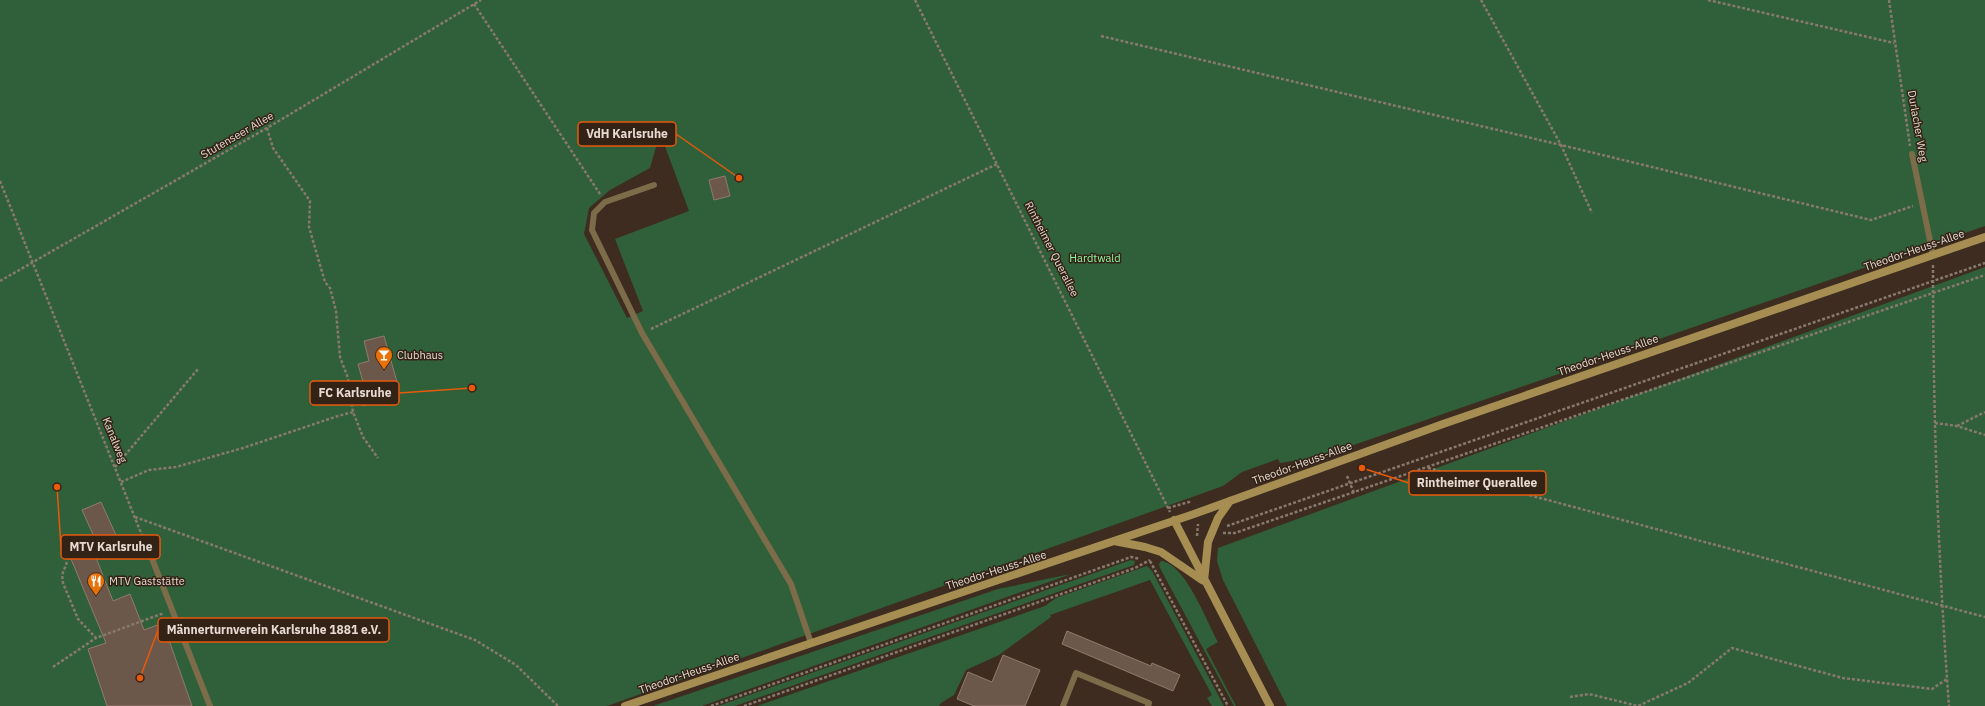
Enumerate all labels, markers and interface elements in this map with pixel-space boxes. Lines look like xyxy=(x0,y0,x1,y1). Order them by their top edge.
street label: Durlacher Weg xyxy=(1905,89,1931,163)
street label: Stutenseer Allee xyxy=(198,109,276,161)
callout: VdH Karlsruhe xyxy=(578,122,676,146)
text: VdH Karlsruhe xyxy=(586,126,668,141)
street label: Rintheimer Querallee xyxy=(1022,199,1082,299)
street label: Theodor-Heuss-Allee xyxy=(1862,226,1966,274)
park label: Hardtwald xyxy=(1069,251,1121,265)
street label: Theodor-Heuss-Allee xyxy=(1556,331,1660,379)
bar icon: Clubhaus xyxy=(374,345,394,370)
place label: Clubhaus xyxy=(397,348,443,362)
callout: FC Karlsruhe xyxy=(310,381,399,405)
text: FC Karlsruhe xyxy=(319,385,392,400)
street label: Kanalweg xyxy=(100,415,131,465)
street label: Theodor-Heuss-Allee xyxy=(1250,438,1354,488)
callout: Rintheimer Querallee xyxy=(1409,471,1546,495)
text: Rintheimer Querallee xyxy=(1417,475,1537,490)
callout: MTV Karlsruhe xyxy=(61,535,160,559)
text: MTV Karlsruhe xyxy=(70,539,153,554)
street label: Theodor-Heuss-Allee xyxy=(944,547,1048,593)
restaurant icon: MTV Gaststätte xyxy=(86,571,106,596)
place label: MTV Gaststätte xyxy=(109,574,185,588)
callout: Männerturnverein Karlsruhe 1881 e.V. xyxy=(158,618,389,642)
text: Männerturnverein Karlsruhe 1881 e.V. xyxy=(167,622,381,637)
street label: Theodor-Heuss-Allee xyxy=(637,649,741,697)

